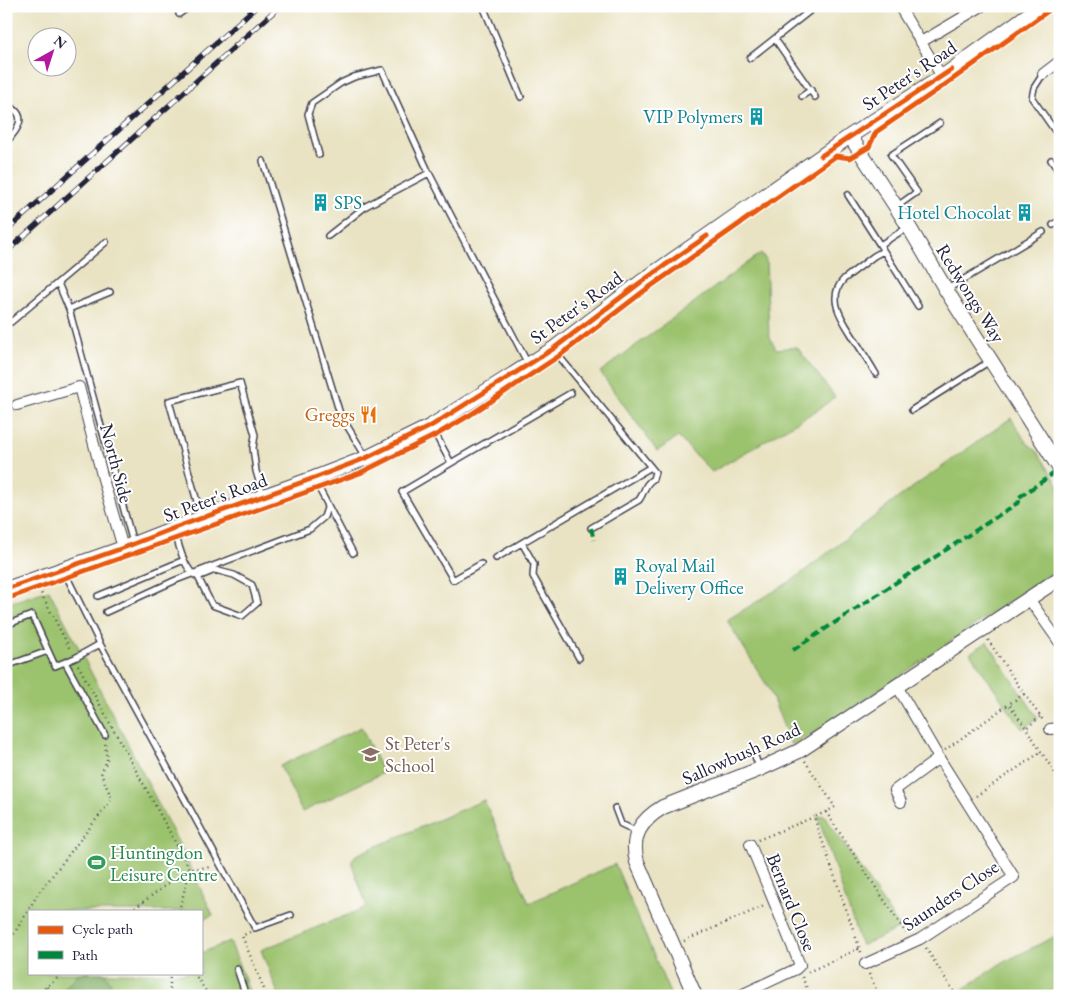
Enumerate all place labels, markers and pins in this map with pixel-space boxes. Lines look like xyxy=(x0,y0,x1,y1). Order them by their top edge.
place label: VIP Polymers xyxy=(643,104,743,129)
building icon: VIP Polymers xyxy=(747,106,767,126)
place label: SPS xyxy=(334,190,362,215)
building icon: SPS xyxy=(310,192,330,212)
place label: Hotel Chocolat xyxy=(897,200,1011,225)
building icon: Hotel Chocolat xyxy=(1015,202,1035,222)
place label: Greggs xyxy=(305,402,355,427)
restaurant icon: Greggs xyxy=(359,404,379,424)
place label: Royal Mail Delivery Office xyxy=(635,553,744,600)
building icon: Royal Mail Delivery Office xyxy=(611,566,631,586)
place label: St Peter's School xyxy=(385,731,450,778)
school or university icon: St Peter's School xyxy=(361,744,381,764)
place label: Huntingdon Leisure Centre xyxy=(110,840,218,887)
sports icon: Huntingdon Leisure Centre xyxy=(86,853,106,873)

